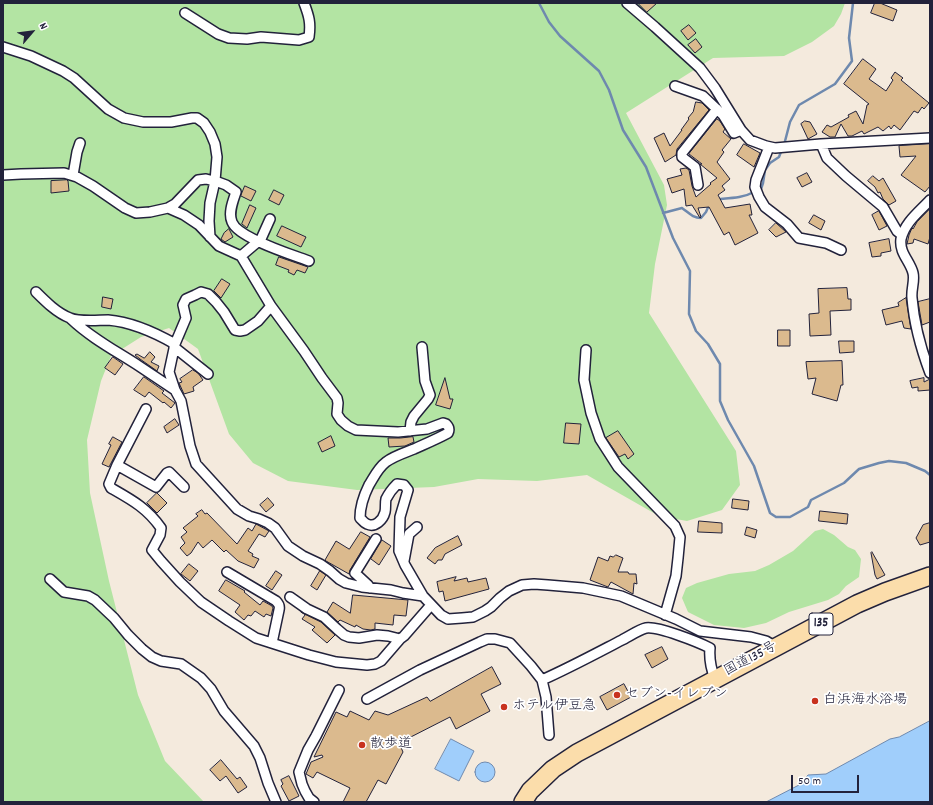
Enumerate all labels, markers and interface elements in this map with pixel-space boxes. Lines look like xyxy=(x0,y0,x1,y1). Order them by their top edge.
north arrow xyxy=(12,12,52,52)
text: N xyxy=(34,20,51,33)
road number: 135 xyxy=(809,613,833,635)
street label: 国道135号 xyxy=(722,639,780,681)
place label: セブン-イレブン xyxy=(625,687,728,703)
marker: セブン-イレブン xyxy=(612,690,622,700)
place label: 白浜海水浴場 xyxy=(823,693,907,709)
marker: 白浜海水浴場 xyxy=(810,696,820,706)
place label: ホテル伊豆急 xyxy=(512,699,596,715)
marker: ホテル伊豆急 xyxy=(499,702,509,712)
place label: 散歩道 xyxy=(370,737,412,753)
marker: 散歩道 xyxy=(357,740,367,750)
scale bar xyxy=(793,767,861,793)
text: 50 m xyxy=(798,773,821,790)

